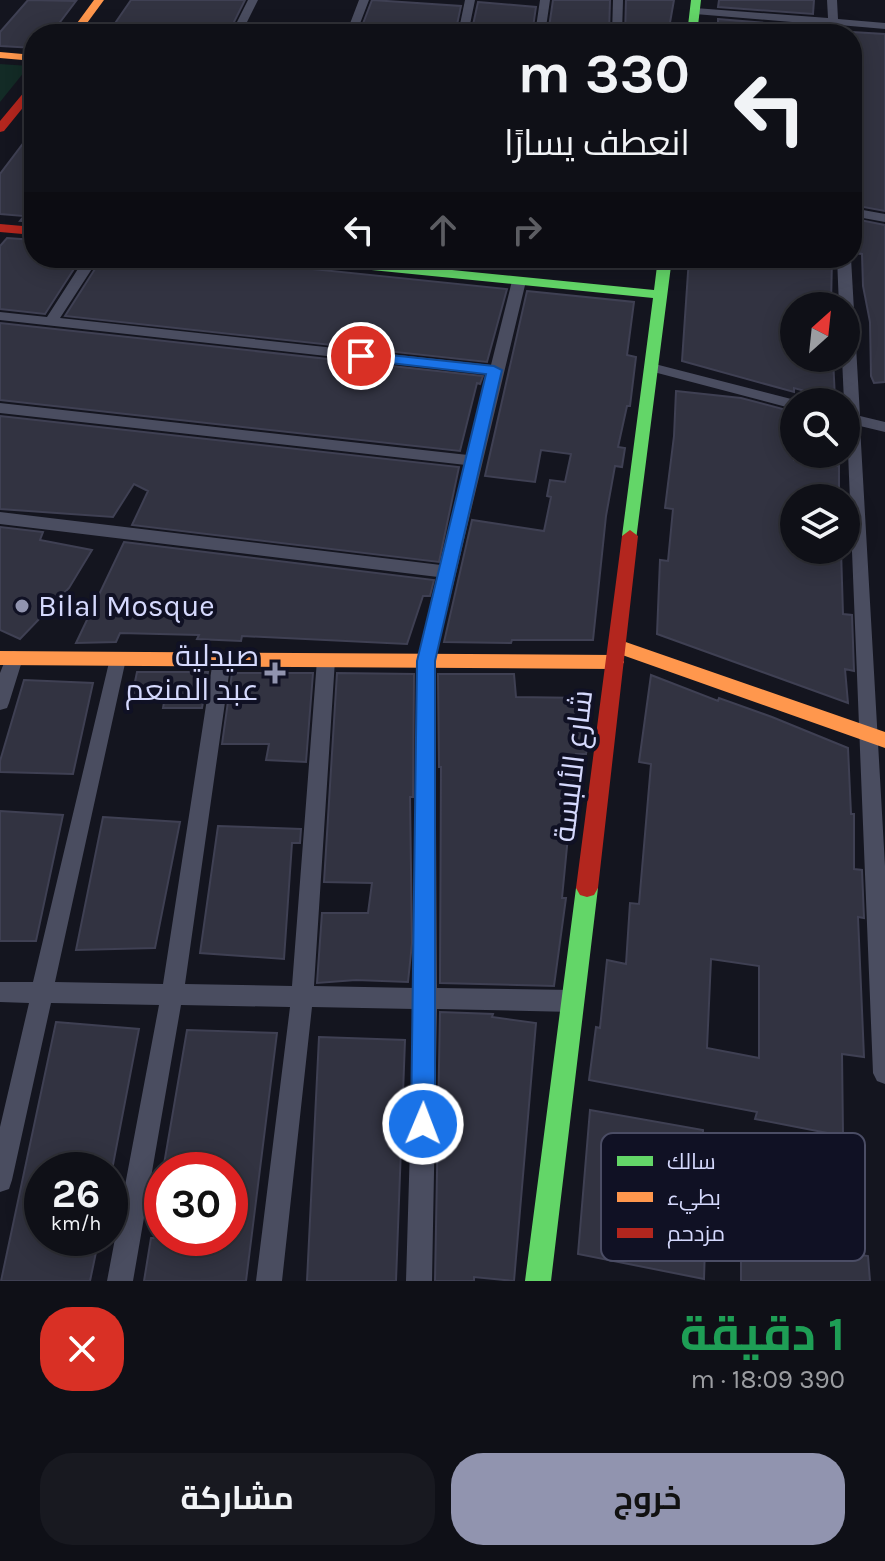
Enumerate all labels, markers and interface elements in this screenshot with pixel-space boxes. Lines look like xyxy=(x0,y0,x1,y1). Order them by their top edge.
text: 330 m xyxy=(518,41,690,106)
icon: left xyxy=(718,56,822,160)
text: انعطف يسارًا xyxy=(504,122,690,164)
icon: left xyxy=(337,208,381,252)
icon: ahead xyxy=(421,208,465,252)
icon: right xyxy=(505,208,549,252)
north arrow xyxy=(780,292,860,372)
map controls xyxy=(780,292,860,564)
pin xyxy=(327,322,395,390)
icon: arrive xyxy=(339,334,383,378)
button: search xyxy=(780,388,860,468)
button: layers xyxy=(780,484,860,564)
place label: Bilal Mosque xyxy=(38,588,215,624)
marker: Bilal Mosque xyxy=(13,597,31,615)
place label: صيدلية عبد المنعم xyxy=(125,638,259,710)
marker: صيدلية عبد المنعم xyxy=(266,664,284,682)
street label: شارع الألبسة xyxy=(546,688,602,844)
position arrow xyxy=(381,1082,465,1166)
legend xyxy=(601,1133,865,1261)
text: سالك xyxy=(667,1149,716,1175)
speed limit sign: 30 xyxy=(144,1152,248,1256)
text: 26 xyxy=(52,1170,100,1217)
text: بطيء xyxy=(667,1185,721,1214)
text: km/h xyxy=(51,1212,101,1235)
text: مزدحم xyxy=(667,1221,725,1249)
text: 1 دقيقة xyxy=(680,1306,845,1362)
button: close xyxy=(40,1307,124,1391)
text: 390 m · 18:09 xyxy=(691,1364,845,1395)
button: مشاركة xyxy=(40,1453,435,1545)
button: خروج xyxy=(451,1453,845,1545)

